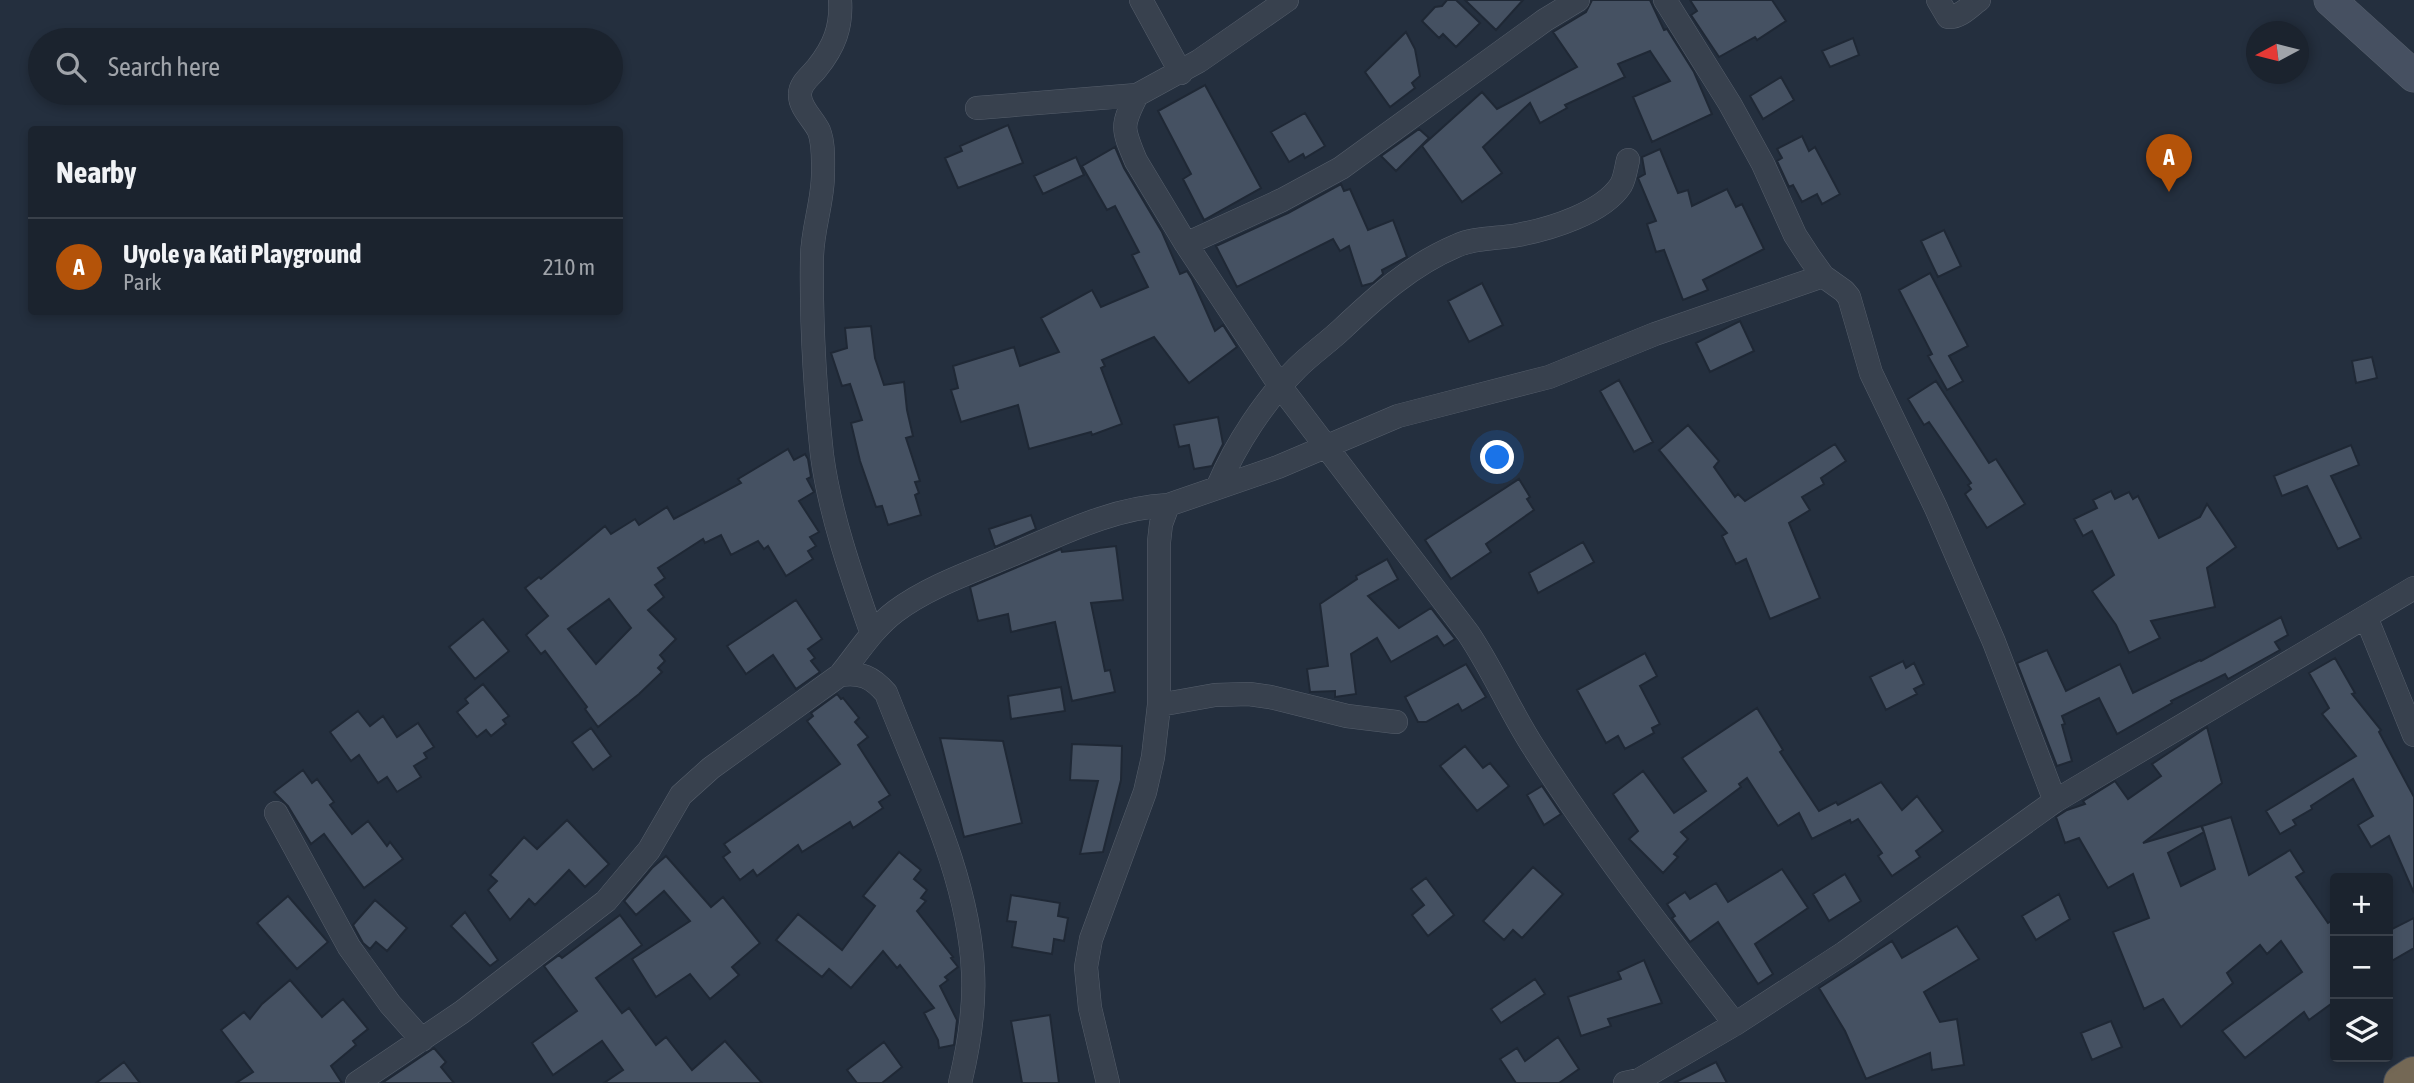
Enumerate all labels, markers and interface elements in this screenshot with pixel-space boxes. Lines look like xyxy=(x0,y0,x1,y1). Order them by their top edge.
north arrow xyxy=(2246,21,2309,84)
search box xyxy=(28,28,623,105)
icon: search xyxy=(52,48,90,86)
text: Search here xyxy=(108,52,220,82)
pin: A xyxy=(2146,134,2192,192)
text: Nearby xyxy=(56,155,136,189)
text: Uyole ya Kati Playground xyxy=(123,239,361,269)
text: A xyxy=(73,254,85,280)
text: 210 m xyxy=(543,254,595,280)
text: Park xyxy=(123,269,161,295)
your location xyxy=(1480,440,1514,474)
map controls xyxy=(2330,873,2393,1062)
button: + xyxy=(2330,873,2393,936)
button: − xyxy=(2330,936,2393,999)
button: layers xyxy=(2330,999,2393,1062)

